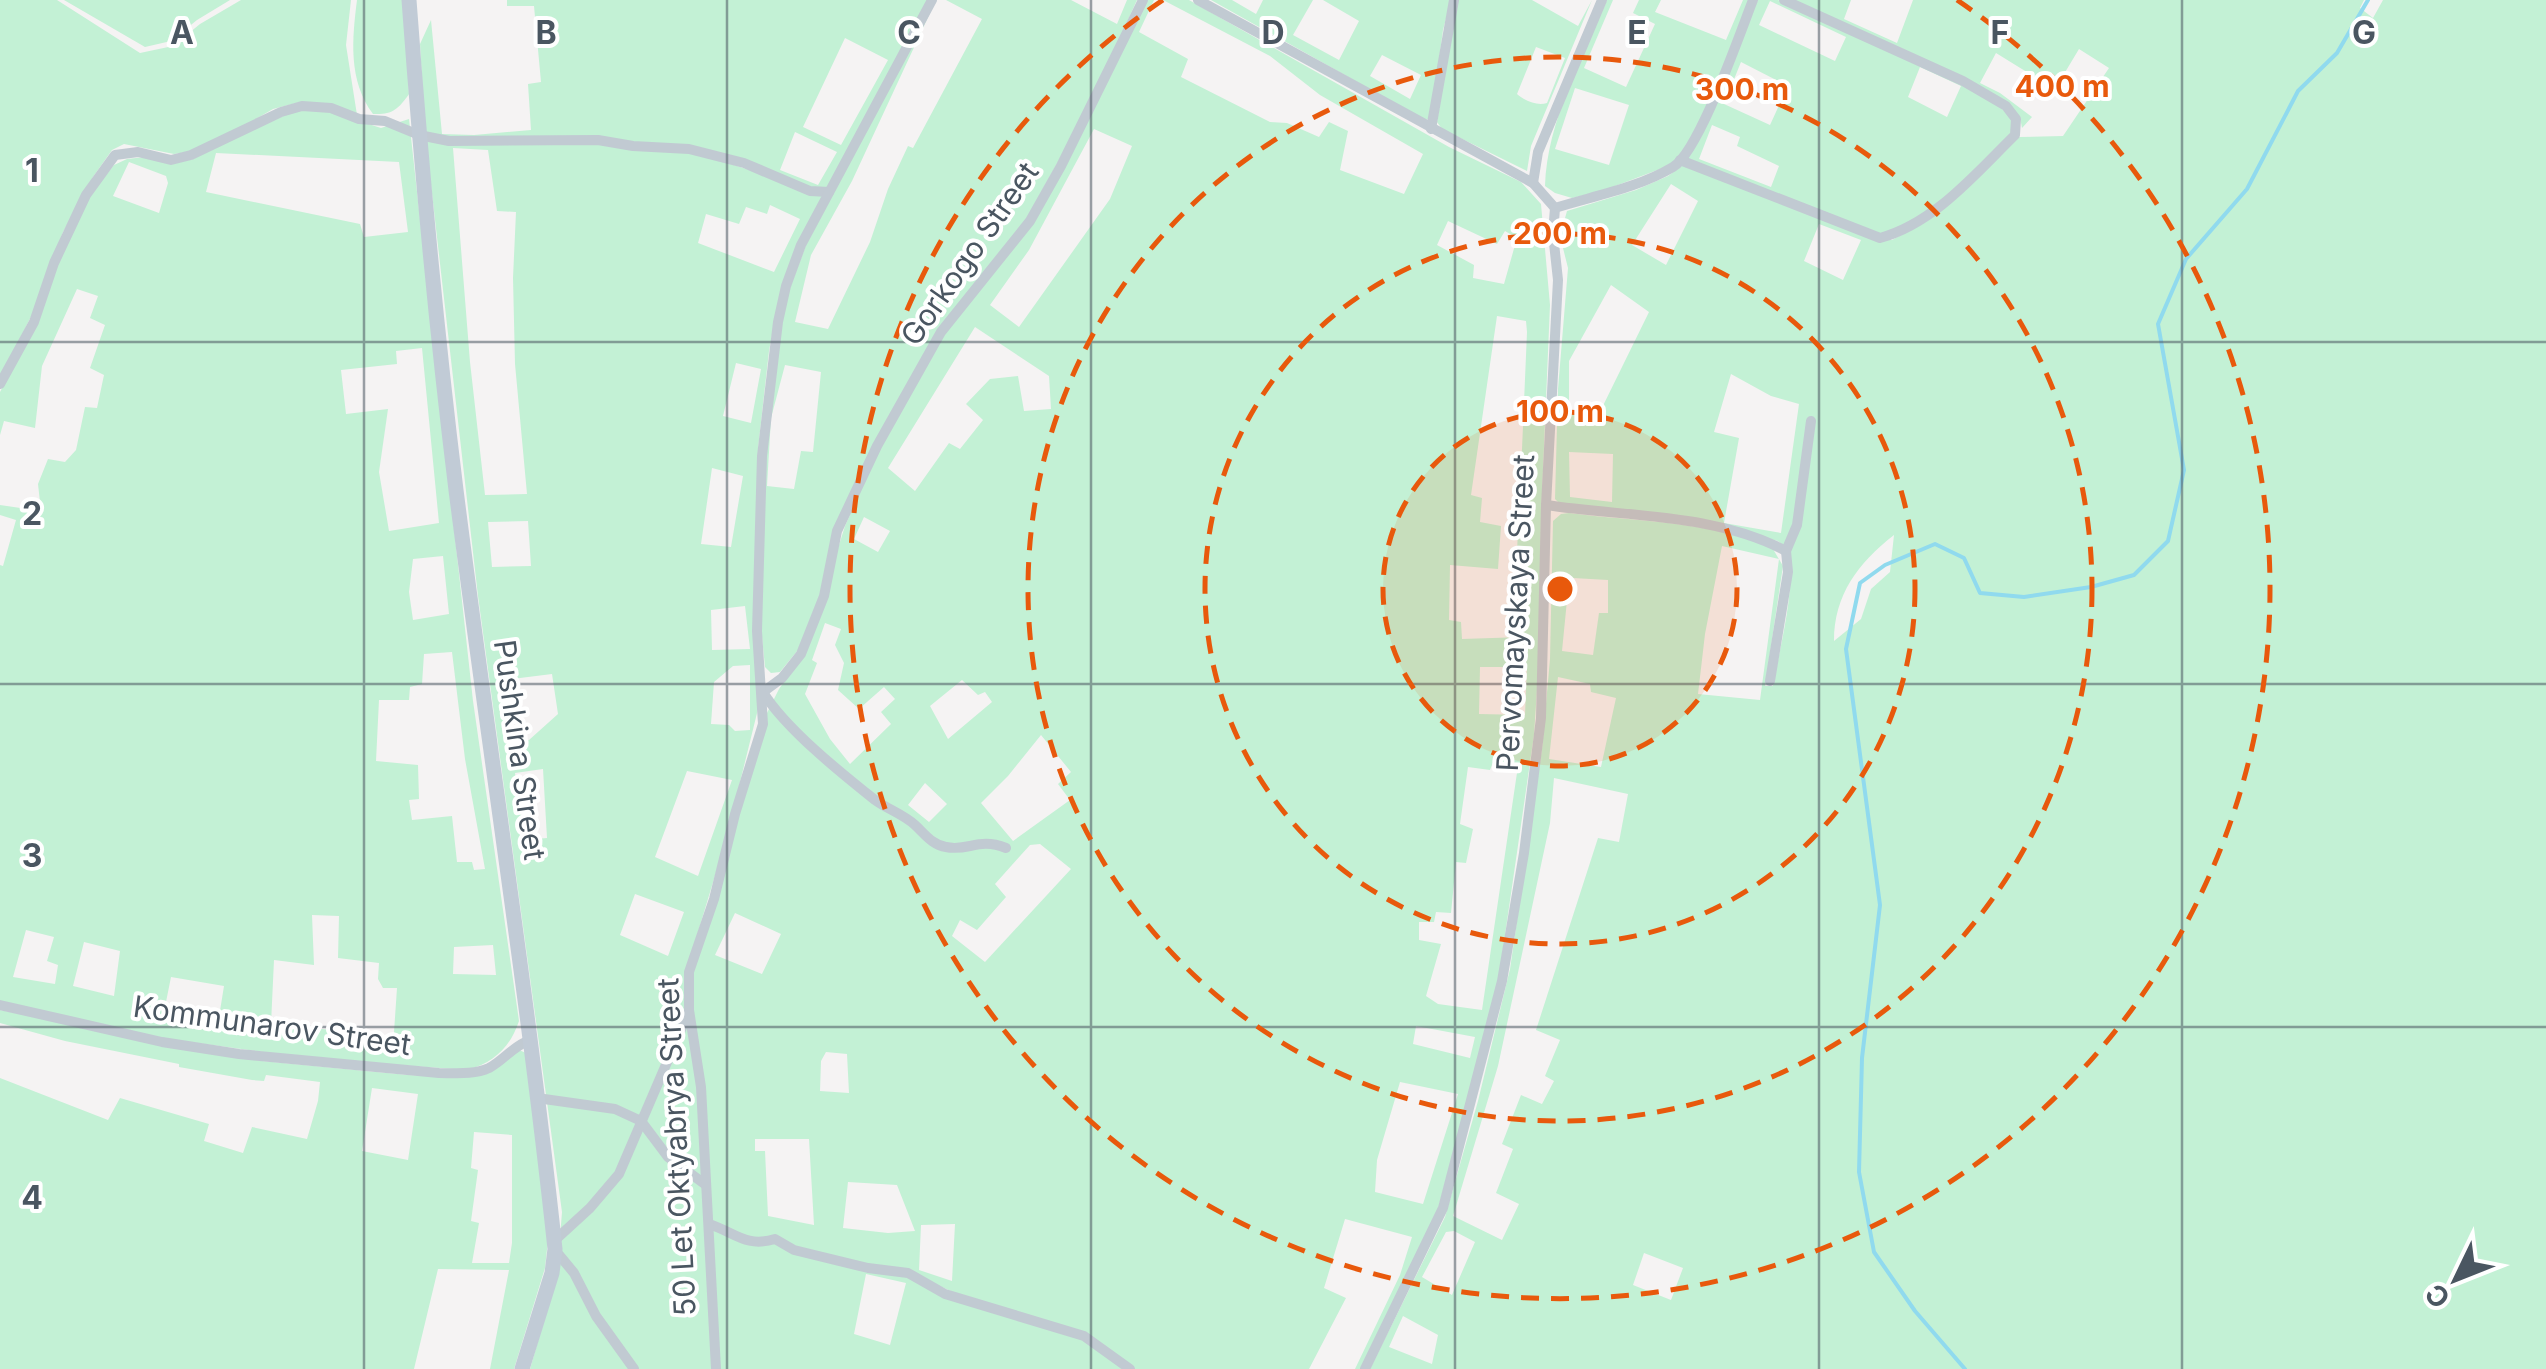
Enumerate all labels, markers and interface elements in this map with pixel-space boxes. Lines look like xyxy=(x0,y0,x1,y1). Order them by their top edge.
text: A xyxy=(170,13,194,52)
text: B xyxy=(535,13,557,52)
text: C xyxy=(897,13,921,52)
text: D xyxy=(1261,13,1285,52)
text: E xyxy=(1627,13,1647,52)
text: F xyxy=(1991,13,2009,52)
text: G xyxy=(2352,13,2376,52)
text: 400 m xyxy=(2014,68,2110,104)
text: 300 m xyxy=(1695,71,1789,107)
text: 1 xyxy=(25,151,39,190)
street label: Gorkogo Street xyxy=(893,155,1046,352)
text: 200 m xyxy=(1513,215,1607,251)
text: 100 m xyxy=(1516,393,1604,429)
street label: Pervomayskaya Street xyxy=(1489,453,1541,772)
text: 2 xyxy=(22,494,42,533)
centre of rings xyxy=(1542,571,1578,607)
street label: Pushkina Street xyxy=(487,637,553,862)
text: 3 xyxy=(22,836,42,875)
street label: 50 Let Oktyabrya Street xyxy=(649,977,703,1317)
street label: Kommunarov Street xyxy=(131,988,413,1062)
text: 4 xyxy=(21,1178,43,1217)
north arrow xyxy=(2406,1229,2506,1329)
text: С xyxy=(2418,1277,2457,1315)

